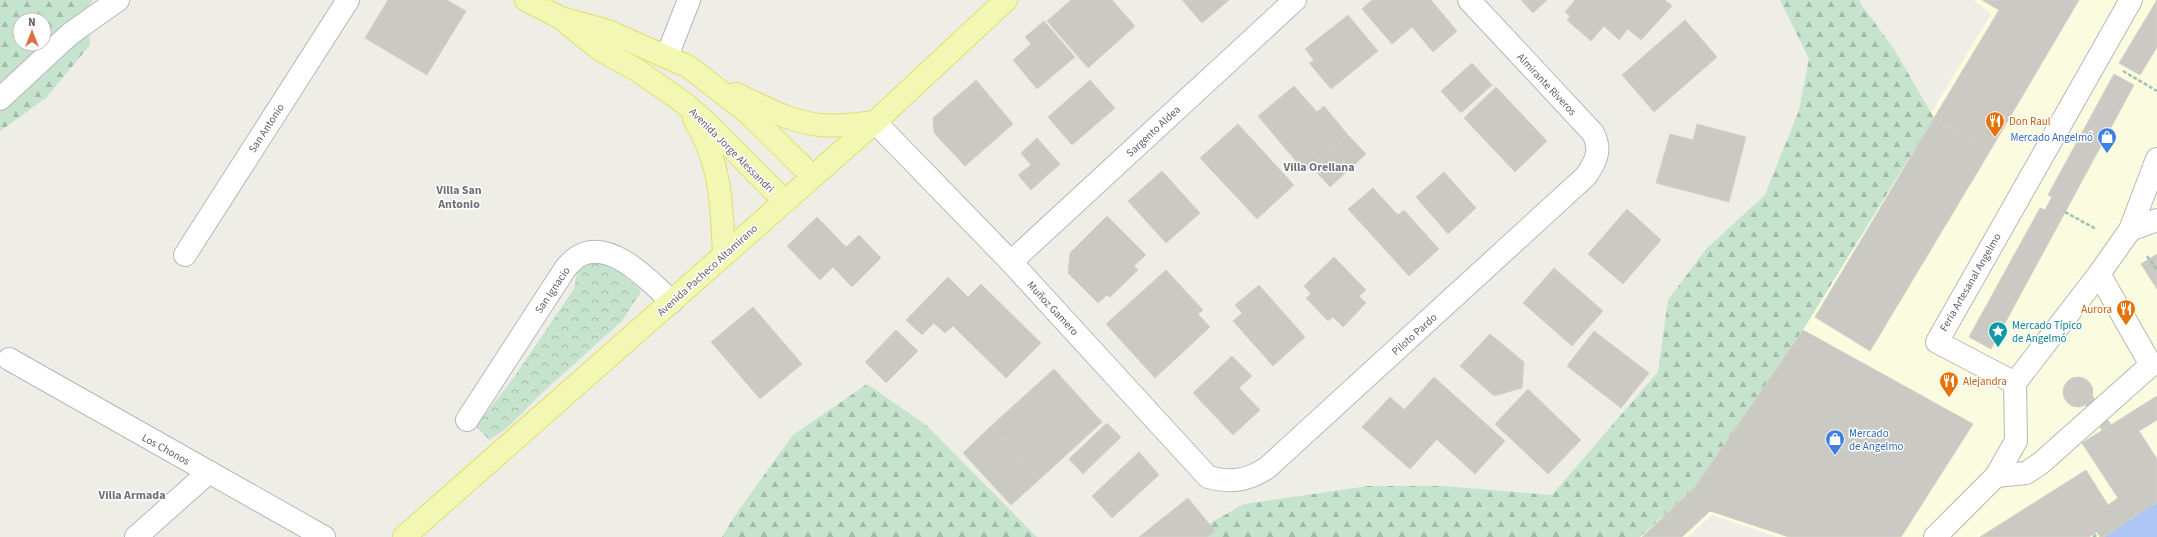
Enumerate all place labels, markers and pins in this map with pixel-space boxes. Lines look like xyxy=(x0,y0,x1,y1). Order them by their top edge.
restaurant icon: Don Raul xyxy=(1984,110,2006,138)
place label: Don Raul xyxy=(2009,114,2051,129)
shop icon: Mercado Angelmó xyxy=(2096,126,2118,154)
place label: Mercado Angelmó xyxy=(2010,130,2093,145)
restaurant icon: Aurora xyxy=(2115,298,2137,326)
place label: Aurora xyxy=(2081,302,2112,317)
place label: Mercado Típico de Angelmó xyxy=(2012,318,2082,346)
place icon: Mercado Típico de Angelmó xyxy=(1987,320,2009,348)
restaurant icon: Alejandra xyxy=(1938,370,1960,398)
place label: Alejandra xyxy=(1963,374,2007,389)
place label: Mercado de Angelmo xyxy=(1849,426,1904,454)
shop icon: Mercado de Angelmo xyxy=(1824,428,1846,456)

